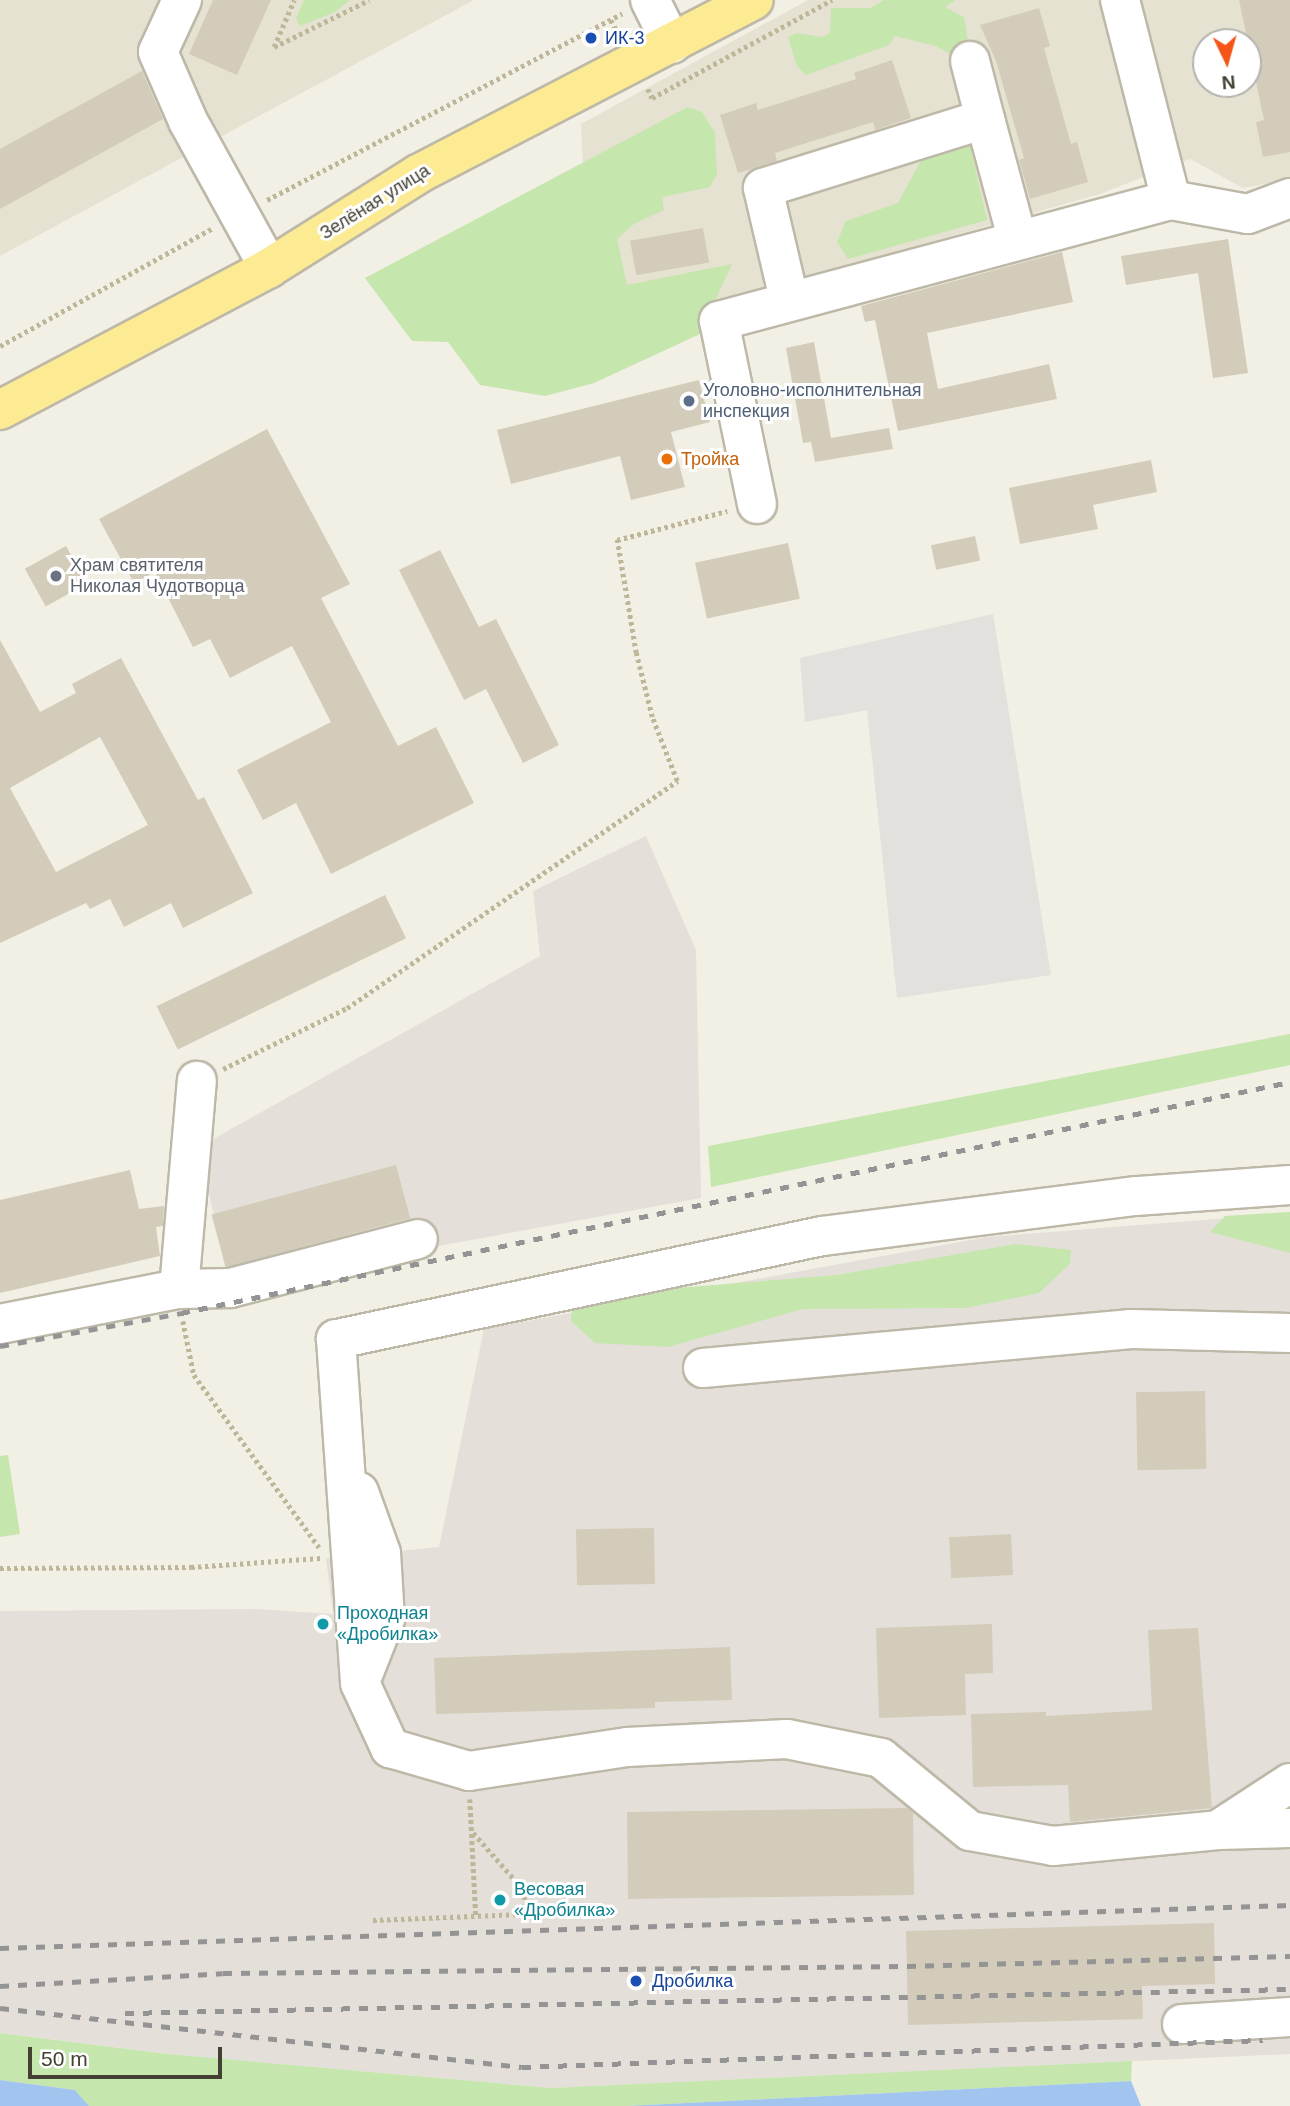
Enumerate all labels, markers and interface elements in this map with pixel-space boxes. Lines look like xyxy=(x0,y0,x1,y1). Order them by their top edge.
place label: ИК-3 xyxy=(605,27,644,49)
north arrow xyxy=(1192,28,1262,98)
marker: ИК-3 xyxy=(583,30,599,46)
text: N xyxy=(1221,71,1236,93)
street label: Зелёная улица xyxy=(316,160,434,244)
place label: Уголовно-исполнительная инспекция xyxy=(703,380,922,422)
marker: Уголовно-исполнительная инспекция xyxy=(681,393,697,409)
place label: Тройка xyxy=(681,448,739,470)
marker: Тройка xyxy=(659,451,675,467)
place label: Храм святителя Николая Чудотворца xyxy=(70,555,244,598)
marker: Храм святителя Николая Чудотворца xyxy=(48,568,64,584)
place label: Проходная «Дробилка» xyxy=(337,1603,438,1646)
marker: Проходная «Дробилка» xyxy=(315,1616,331,1632)
place label: Весовая «Дробилка» xyxy=(514,1879,615,1922)
marker: Весовая «Дробилка» xyxy=(492,1892,508,1908)
place label: Дробилка xyxy=(652,1970,733,1992)
marker: Дробилка xyxy=(626,1971,646,1991)
scale bar xyxy=(32,2032,226,2076)
text: 50 m xyxy=(41,2047,88,2070)

